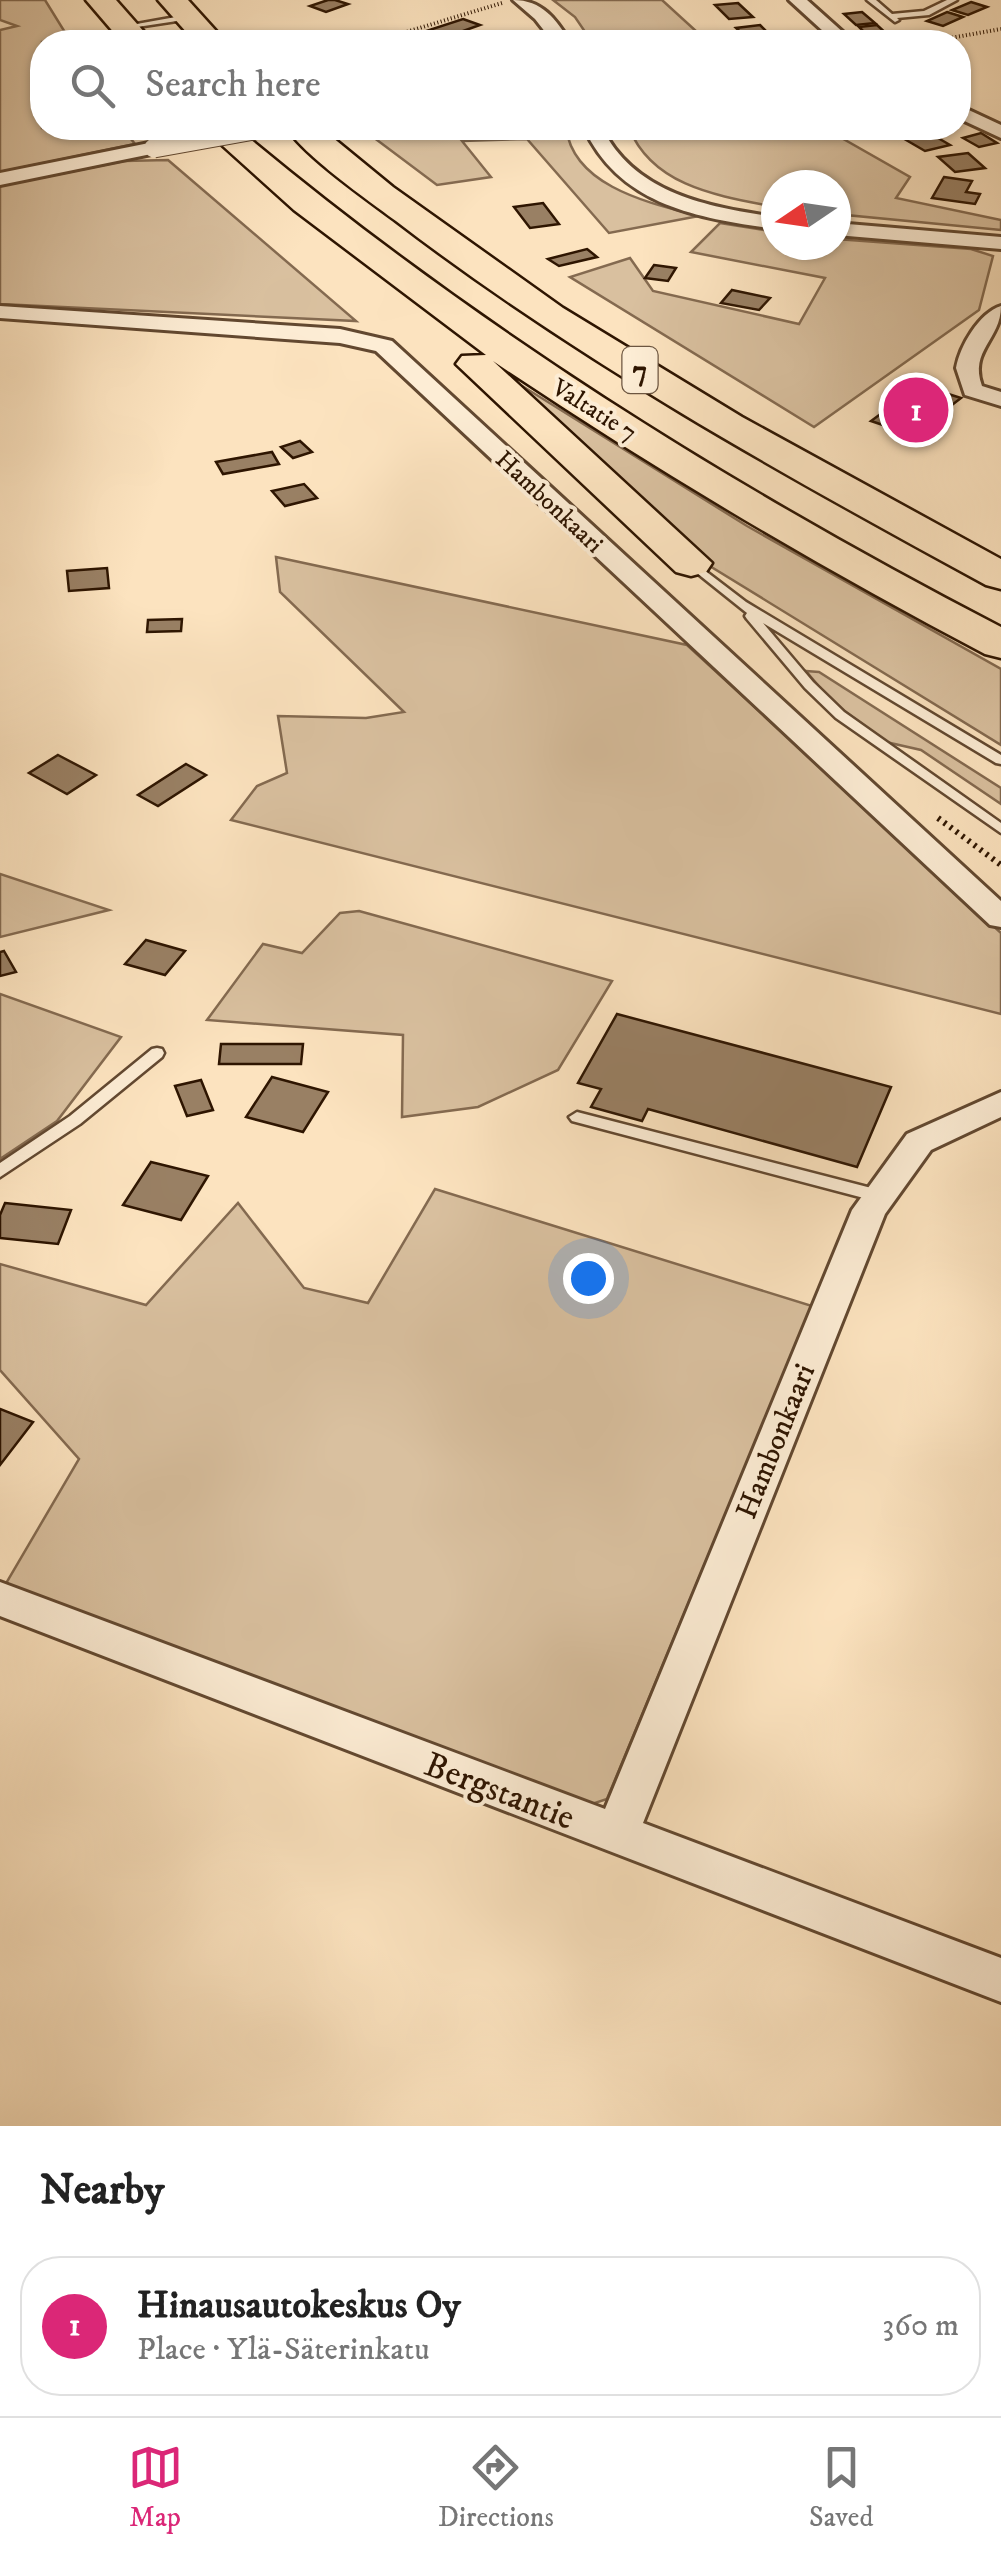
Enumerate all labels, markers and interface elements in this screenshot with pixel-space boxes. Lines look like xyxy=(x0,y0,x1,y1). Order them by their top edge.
search box xyxy=(30,30,971,140)
icon: search xyxy=(65,58,120,113)
text: Search here xyxy=(145,61,321,109)
north arrow xyxy=(761,170,851,260)
road number: 7 xyxy=(622,347,658,393)
street label: Valtatie 7 xyxy=(545,372,642,448)
pin: 1 xyxy=(884,372,948,448)
street label: Hambonkaari xyxy=(488,444,610,560)
your location xyxy=(563,1253,614,1304)
street label: Hambonkaari xyxy=(729,1359,824,1524)
street label: Bergstantie xyxy=(418,1743,581,1841)
text: Nearby xyxy=(40,2165,164,2217)
text: Hinausautokeskus Oy xyxy=(137,2282,460,2330)
text: 1 xyxy=(69,2306,80,2346)
text: 360 m xyxy=(882,2306,959,2346)
text: Place · Ylä-Säterinkatu xyxy=(137,2330,430,2370)
tab: Map xyxy=(128,2440,183,2535)
tab: Directions xyxy=(438,2440,554,2535)
tab: Saved xyxy=(809,2440,873,2535)

